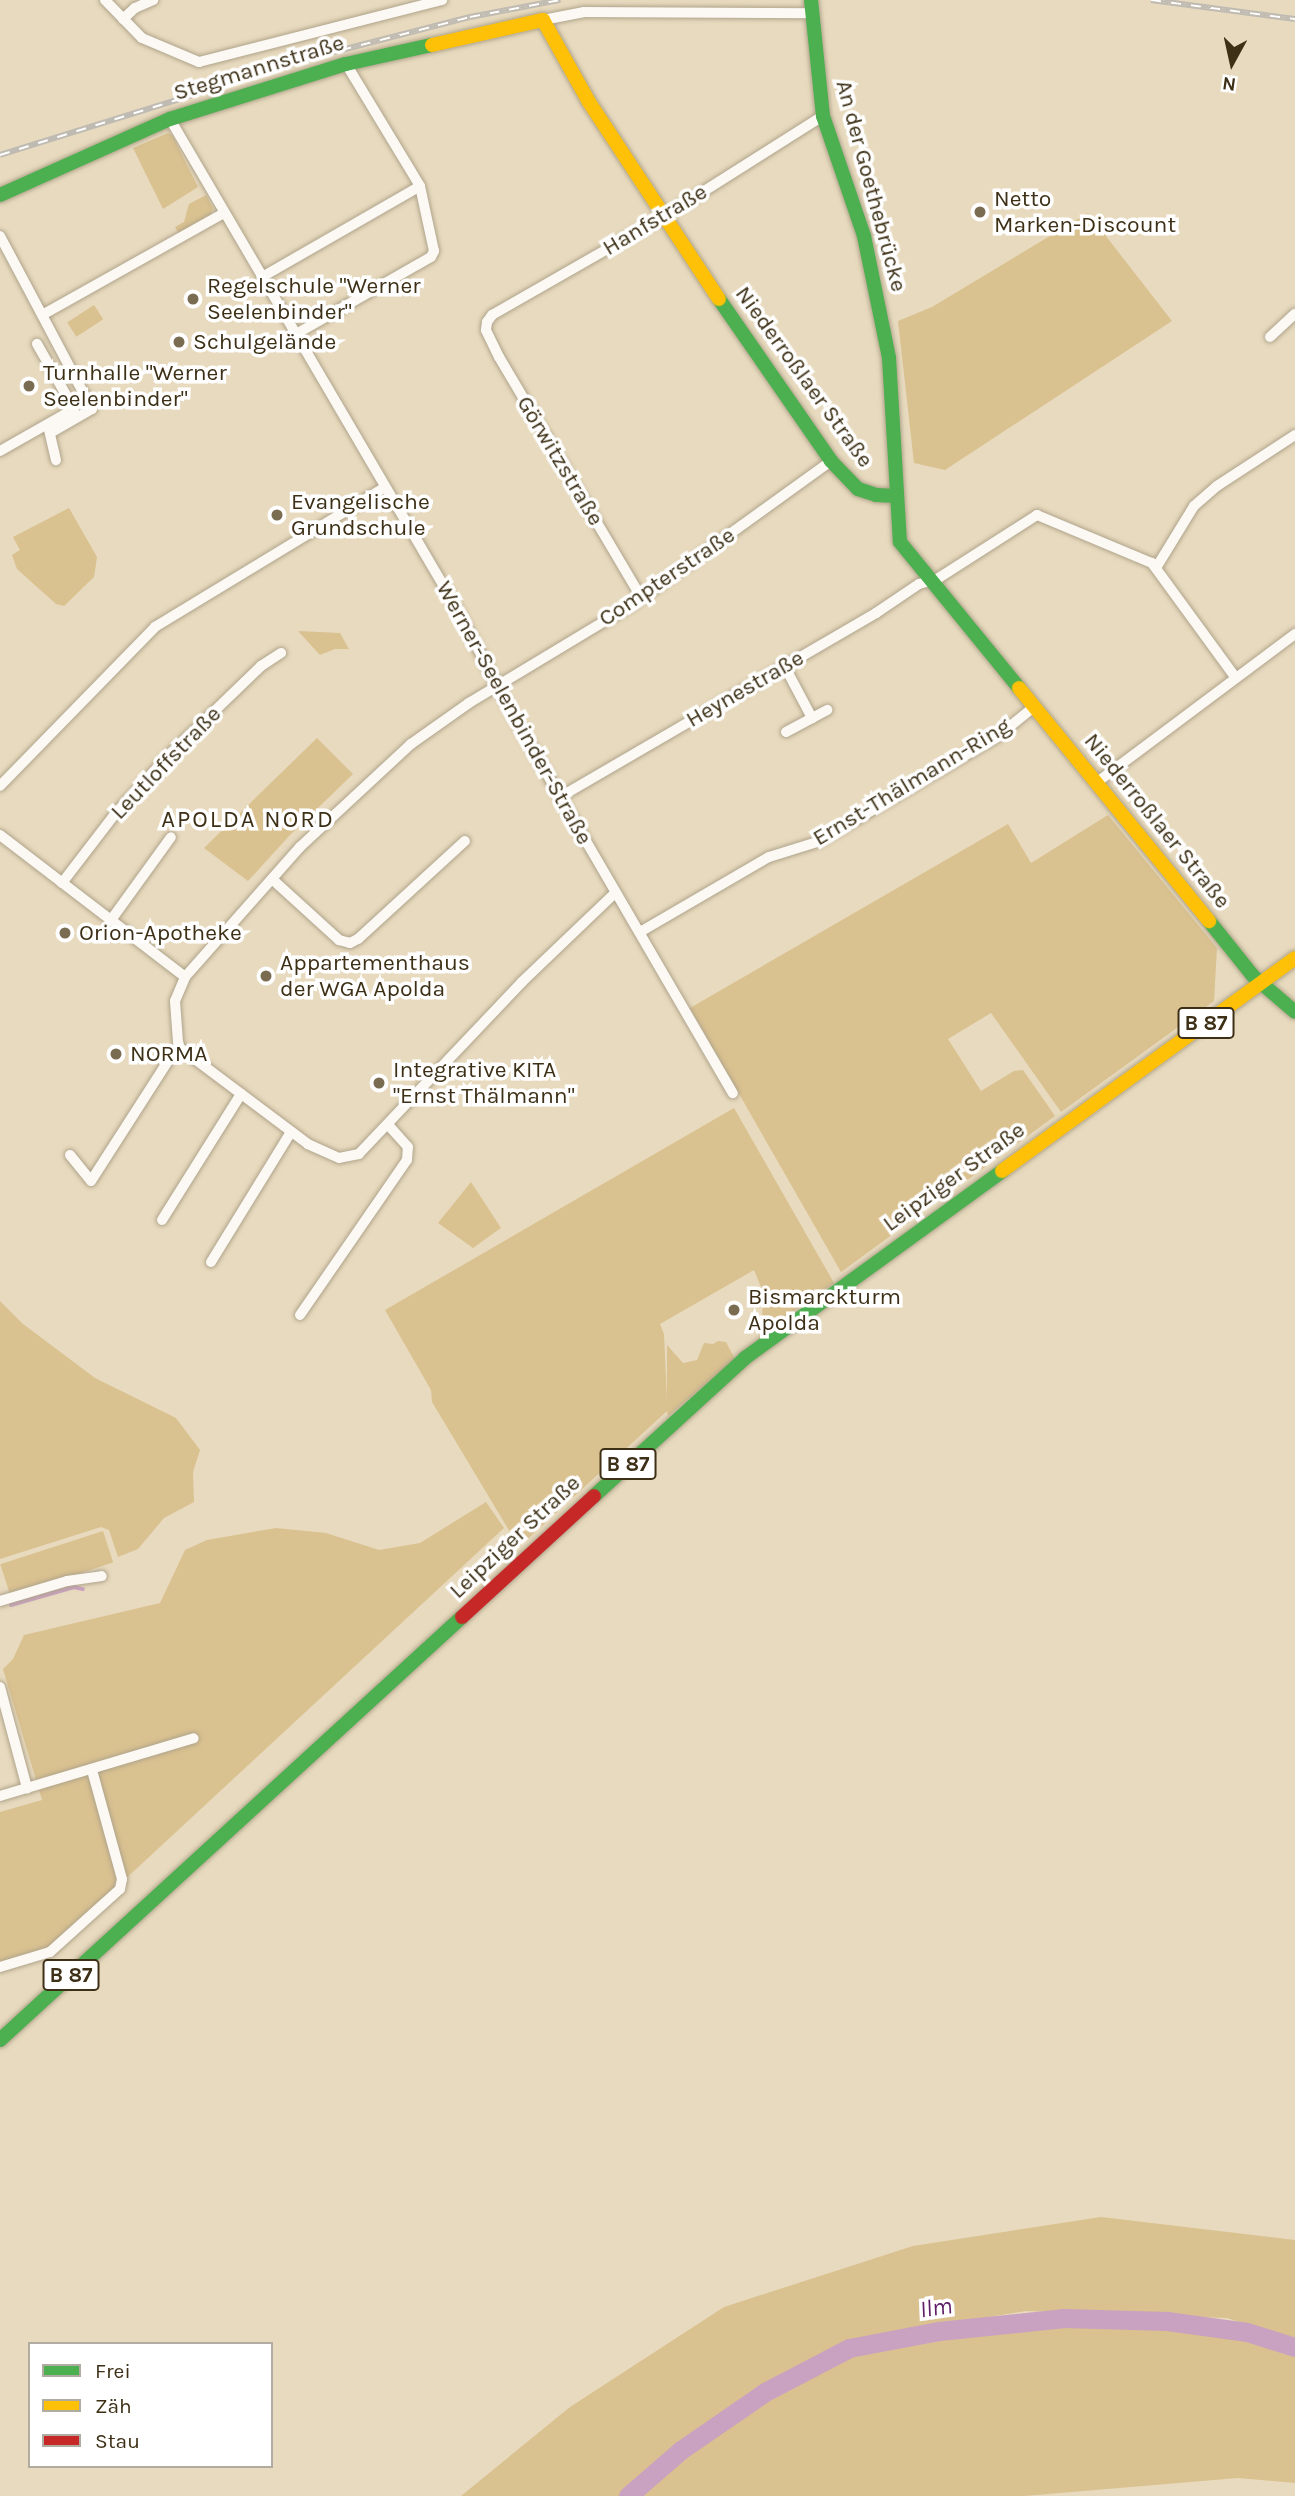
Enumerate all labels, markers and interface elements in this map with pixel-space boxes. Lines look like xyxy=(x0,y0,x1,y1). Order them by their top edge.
north arrow xyxy=(1197,28,1267,98)
street label: Stegmannstraße xyxy=(170,29,348,107)
text: N xyxy=(1221,72,1237,96)
street label: An der Goethebrücke xyxy=(829,77,913,295)
street label: Hanfstraße xyxy=(598,178,712,262)
place label: Netto Marken-Discount xyxy=(994,185,1176,239)
marker: Netto Marken-Discount xyxy=(972,204,988,220)
place label: Regelschule "Werner Seelenbinder" xyxy=(207,272,421,326)
street label: Niederroßlaer Straße xyxy=(729,281,879,473)
marker: Regelschule "Werner Seelenbinder" xyxy=(185,291,201,307)
place label: Schulgelände xyxy=(193,328,336,356)
marker: Schulgelände xyxy=(171,334,187,350)
place label: Turnhalle "Werner Seelenbinder" xyxy=(43,359,227,413)
marker: Turnhalle "Werner Seelenbinder" xyxy=(21,378,37,394)
street label: Görwitzstraße xyxy=(510,391,610,531)
place label: Evangelische Grundschule xyxy=(291,488,430,542)
marker: Evangelische Grundschule xyxy=(269,507,285,523)
street label: Compterstraße xyxy=(594,521,740,633)
street label: Werner-Seelenbinder-Straße xyxy=(430,576,598,850)
street label: Heynestraße xyxy=(681,644,809,734)
street label: Leutloffstraße xyxy=(105,701,227,825)
street label: Ernst-Thälmann-Ring xyxy=(808,712,1016,852)
street label: Niederroßlaer Straße xyxy=(1078,728,1236,914)
district label: APOLDA NORD xyxy=(163,806,333,834)
place label: Orion-Apotheke xyxy=(79,919,242,947)
marker: Orion-Apotheke xyxy=(57,925,73,941)
place label: Appartementhaus der WGA Apolda xyxy=(280,949,470,1003)
marker: Appartementhaus der WGA Apolda xyxy=(258,968,274,984)
road number: B 87 xyxy=(1176,1006,1236,1040)
place label: NORMA xyxy=(130,1040,207,1068)
marker: NORMA xyxy=(108,1046,124,1062)
place label: Integrative KITA "Ernst Thälmann" xyxy=(393,1056,575,1110)
marker: Integrative KITA "Ernst Thälmann" xyxy=(371,1075,387,1091)
street label: Leipziger Straße xyxy=(878,1116,1030,1238)
place label: Bismarckturm Apolda xyxy=(748,1283,901,1337)
marker: Bismarckturm Apolda xyxy=(726,1302,742,1318)
road number: B 87 xyxy=(598,1446,658,1482)
street label: Leipziger Straße xyxy=(444,1469,586,1605)
road number: B 87 xyxy=(41,1958,101,1993)
water label: Ilm xyxy=(918,2291,954,2325)
legend xyxy=(28,2342,273,2468)
text: Frei xyxy=(95,2359,131,2383)
text: Zäh xyxy=(95,2394,132,2418)
text: Stau xyxy=(95,2429,140,2453)

